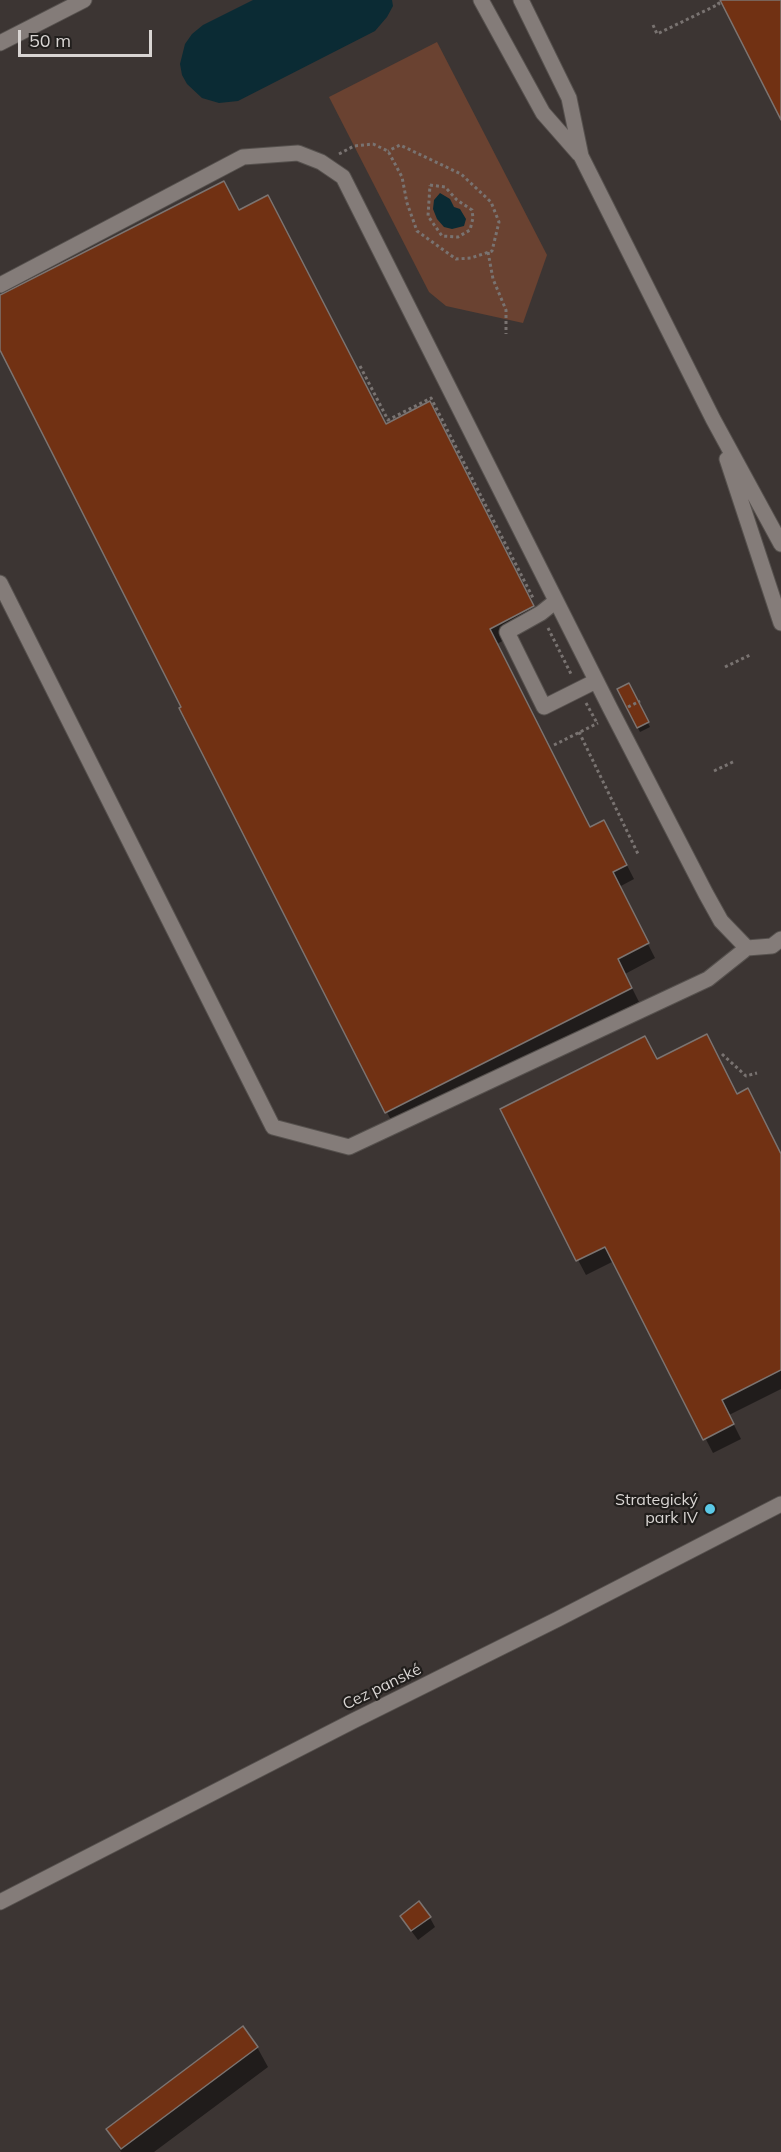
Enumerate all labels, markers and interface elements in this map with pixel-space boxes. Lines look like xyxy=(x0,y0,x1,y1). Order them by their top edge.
scale bar xyxy=(21,18,154,56)
text: 50 m xyxy=(29,29,71,52)
place label: Strategický park IV xyxy=(615,1490,698,1528)
marker: Strategický park IV xyxy=(703,1502,717,1516)
street label: Cez panské xyxy=(340,1660,424,1714)

